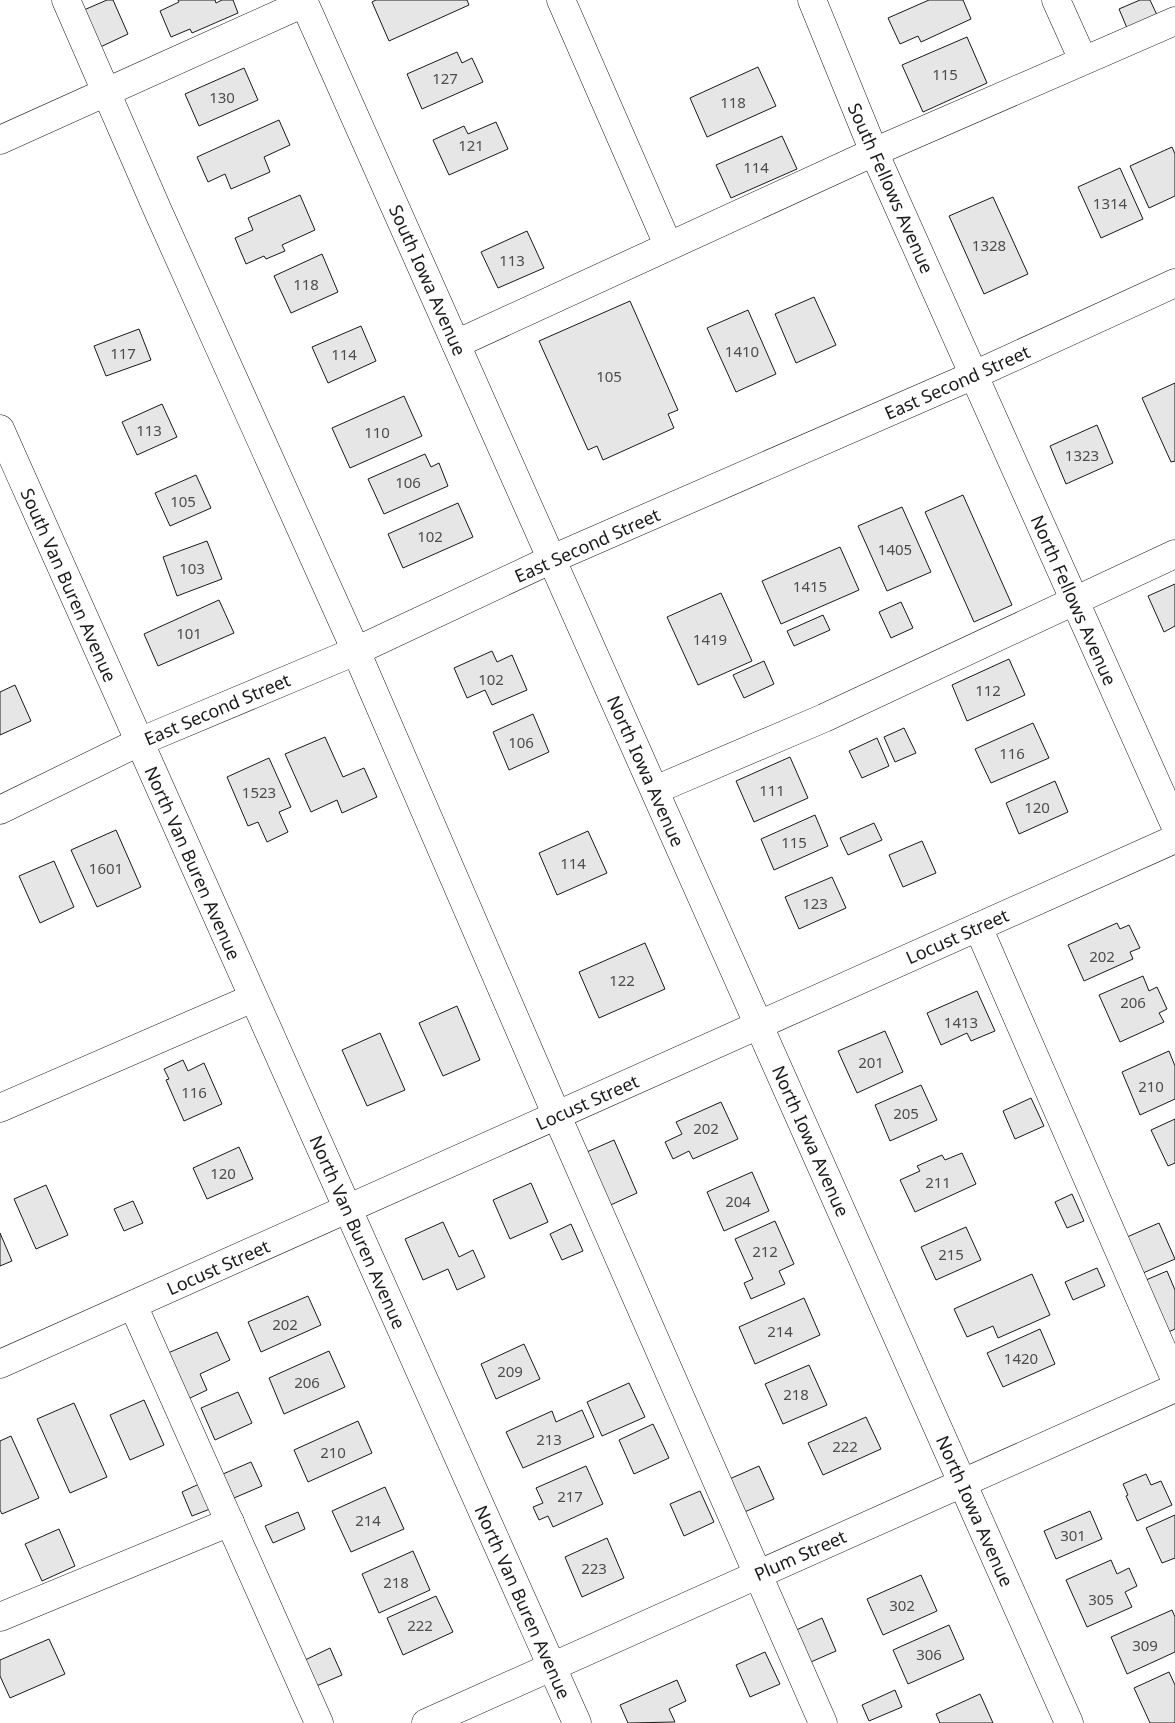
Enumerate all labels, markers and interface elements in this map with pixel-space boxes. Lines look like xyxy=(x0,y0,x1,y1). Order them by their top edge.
house number: 115 xyxy=(932,64,958,84)
house number: 127 xyxy=(432,68,458,88)
house number: 130 xyxy=(209,87,235,107)
house number: 118 xyxy=(720,92,746,112)
street label: South Fellows Avenue xyxy=(843,99,939,277)
house number: 121 xyxy=(458,135,484,155)
house number: 114 xyxy=(743,157,769,177)
house number: 1314 xyxy=(1093,193,1128,213)
street label: South Iowa Avenue xyxy=(384,201,472,359)
house number: 1328 xyxy=(972,235,1006,255)
house number: 113 xyxy=(499,250,525,270)
house number: 118 xyxy=(293,274,319,294)
street label: East Second Street xyxy=(881,339,1034,425)
house number: 1410 xyxy=(725,341,759,361)
house number: 117 xyxy=(110,343,136,363)
house number: 114 xyxy=(331,344,357,364)
house number: 105 xyxy=(596,366,622,386)
house number: 113 xyxy=(136,420,162,440)
house number: 110 xyxy=(364,422,390,442)
house number: 1323 xyxy=(1065,445,1099,465)
house number: 106 xyxy=(395,472,421,492)
street label: South Van Buren Avenue xyxy=(15,484,123,686)
house number: 105 xyxy=(170,491,196,511)
street label: East Second Street xyxy=(511,502,664,588)
street label: North Fellows Avenue xyxy=(1026,511,1122,689)
house number: 102 xyxy=(417,526,443,546)
house number: 1405 xyxy=(878,539,912,559)
house number: 103 xyxy=(179,558,205,578)
house number: 1415 xyxy=(793,576,827,596)
house number: 101 xyxy=(176,623,202,643)
house number: 1419 xyxy=(693,629,727,649)
street label: East Second Street xyxy=(140,667,294,751)
house number: 102 xyxy=(478,669,504,689)
house number: 112 xyxy=(975,680,1001,700)
street label: North Iowa Avenue xyxy=(602,692,690,850)
house number: 106 xyxy=(508,732,534,752)
house number: 116 xyxy=(999,743,1025,763)
street label: North Van Buren Avenue xyxy=(139,762,247,964)
house number: 111 xyxy=(759,780,785,800)
house number: 1523 xyxy=(242,782,276,802)
house number: 120 xyxy=(1024,797,1050,817)
house number: 115 xyxy=(781,832,807,852)
house number: 114 xyxy=(560,853,586,873)
house number: 1601 xyxy=(89,858,123,878)
house number: 123 xyxy=(802,893,828,913)
street label: Locust Street xyxy=(902,902,1013,969)
house number: 202 xyxy=(1089,946,1115,966)
house number: 122 xyxy=(609,970,635,990)
house number: 206 xyxy=(1120,992,1146,1012)
house number: 1413 xyxy=(944,1012,978,1032)
house number: 201 xyxy=(858,1052,884,1072)
street label: North Iowa Avenue xyxy=(767,1062,855,1220)
street label: Locust Street xyxy=(532,1068,643,1135)
house number: 210 xyxy=(1138,1076,1164,1096)
house number: 116 xyxy=(181,1082,207,1102)
house number: 205 xyxy=(893,1103,919,1123)
house number: 202 xyxy=(693,1118,719,1138)
street label: North Van Buren Avenue xyxy=(304,1131,412,1333)
house number: 120 xyxy=(210,1163,236,1183)
house number: 211 xyxy=(925,1172,951,1192)
house number: 204 xyxy=(725,1191,751,1211)
street label: Locust Street xyxy=(163,1233,274,1300)
house number: 212 xyxy=(752,1241,778,1261)
house number: 215 xyxy=(938,1244,964,1264)
house number: 202 xyxy=(272,1314,298,1334)
house number: 214 xyxy=(767,1321,793,1341)
house number: 1420 xyxy=(1004,1348,1038,1368)
house number: 209 xyxy=(497,1361,523,1381)
house number: 206 xyxy=(294,1372,320,1392)
house number: 218 xyxy=(783,1384,809,1404)
house number: 213 xyxy=(536,1429,562,1449)
street label: North Iowa Avenue xyxy=(931,1432,1019,1590)
house number: 222 xyxy=(832,1436,858,1456)
house number: 210 xyxy=(320,1442,346,1462)
house number: 217 xyxy=(557,1486,583,1506)
street label: North Van Buren Avenue xyxy=(469,1501,577,1703)
house number: 214 xyxy=(355,1510,381,1530)
street label: Plum Street xyxy=(750,1524,850,1586)
house number: 301 xyxy=(1060,1525,1086,1545)
house number: 223 xyxy=(581,1558,607,1578)
house number: 218 xyxy=(383,1572,409,1592)
house number: 305 xyxy=(1088,1589,1114,1609)
house number: 302 xyxy=(889,1595,915,1615)
house number: 222 xyxy=(407,1615,433,1635)
house number: 309 xyxy=(1132,1635,1158,1655)
house number: 306 xyxy=(916,1644,942,1664)

